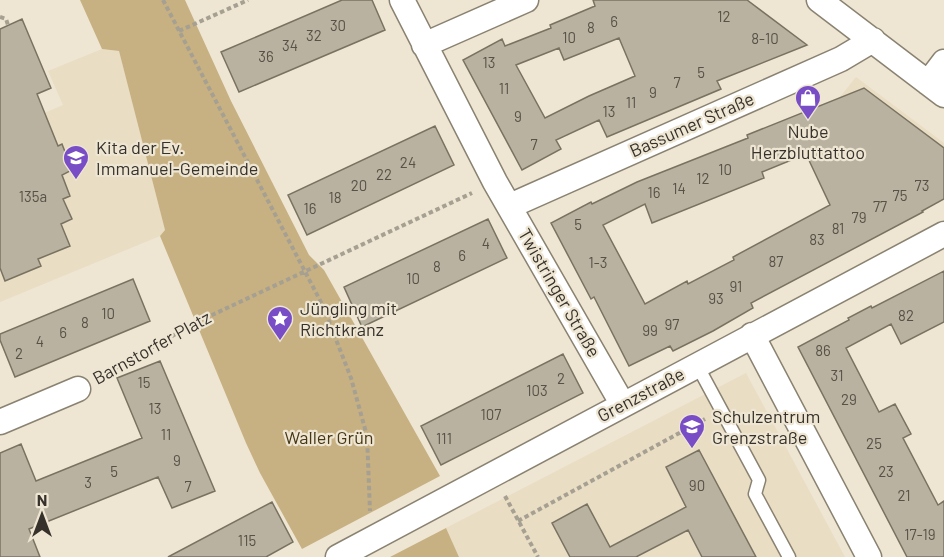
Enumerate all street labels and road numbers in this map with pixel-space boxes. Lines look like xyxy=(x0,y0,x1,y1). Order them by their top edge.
street label: Bassumer Straße xyxy=(626,87,757,161)
street label: Twistringer Straße xyxy=(514,224,606,361)
street label: Barnstorfer Platz xyxy=(88,306,215,389)
street label: Grenzstraße xyxy=(593,362,688,426)

